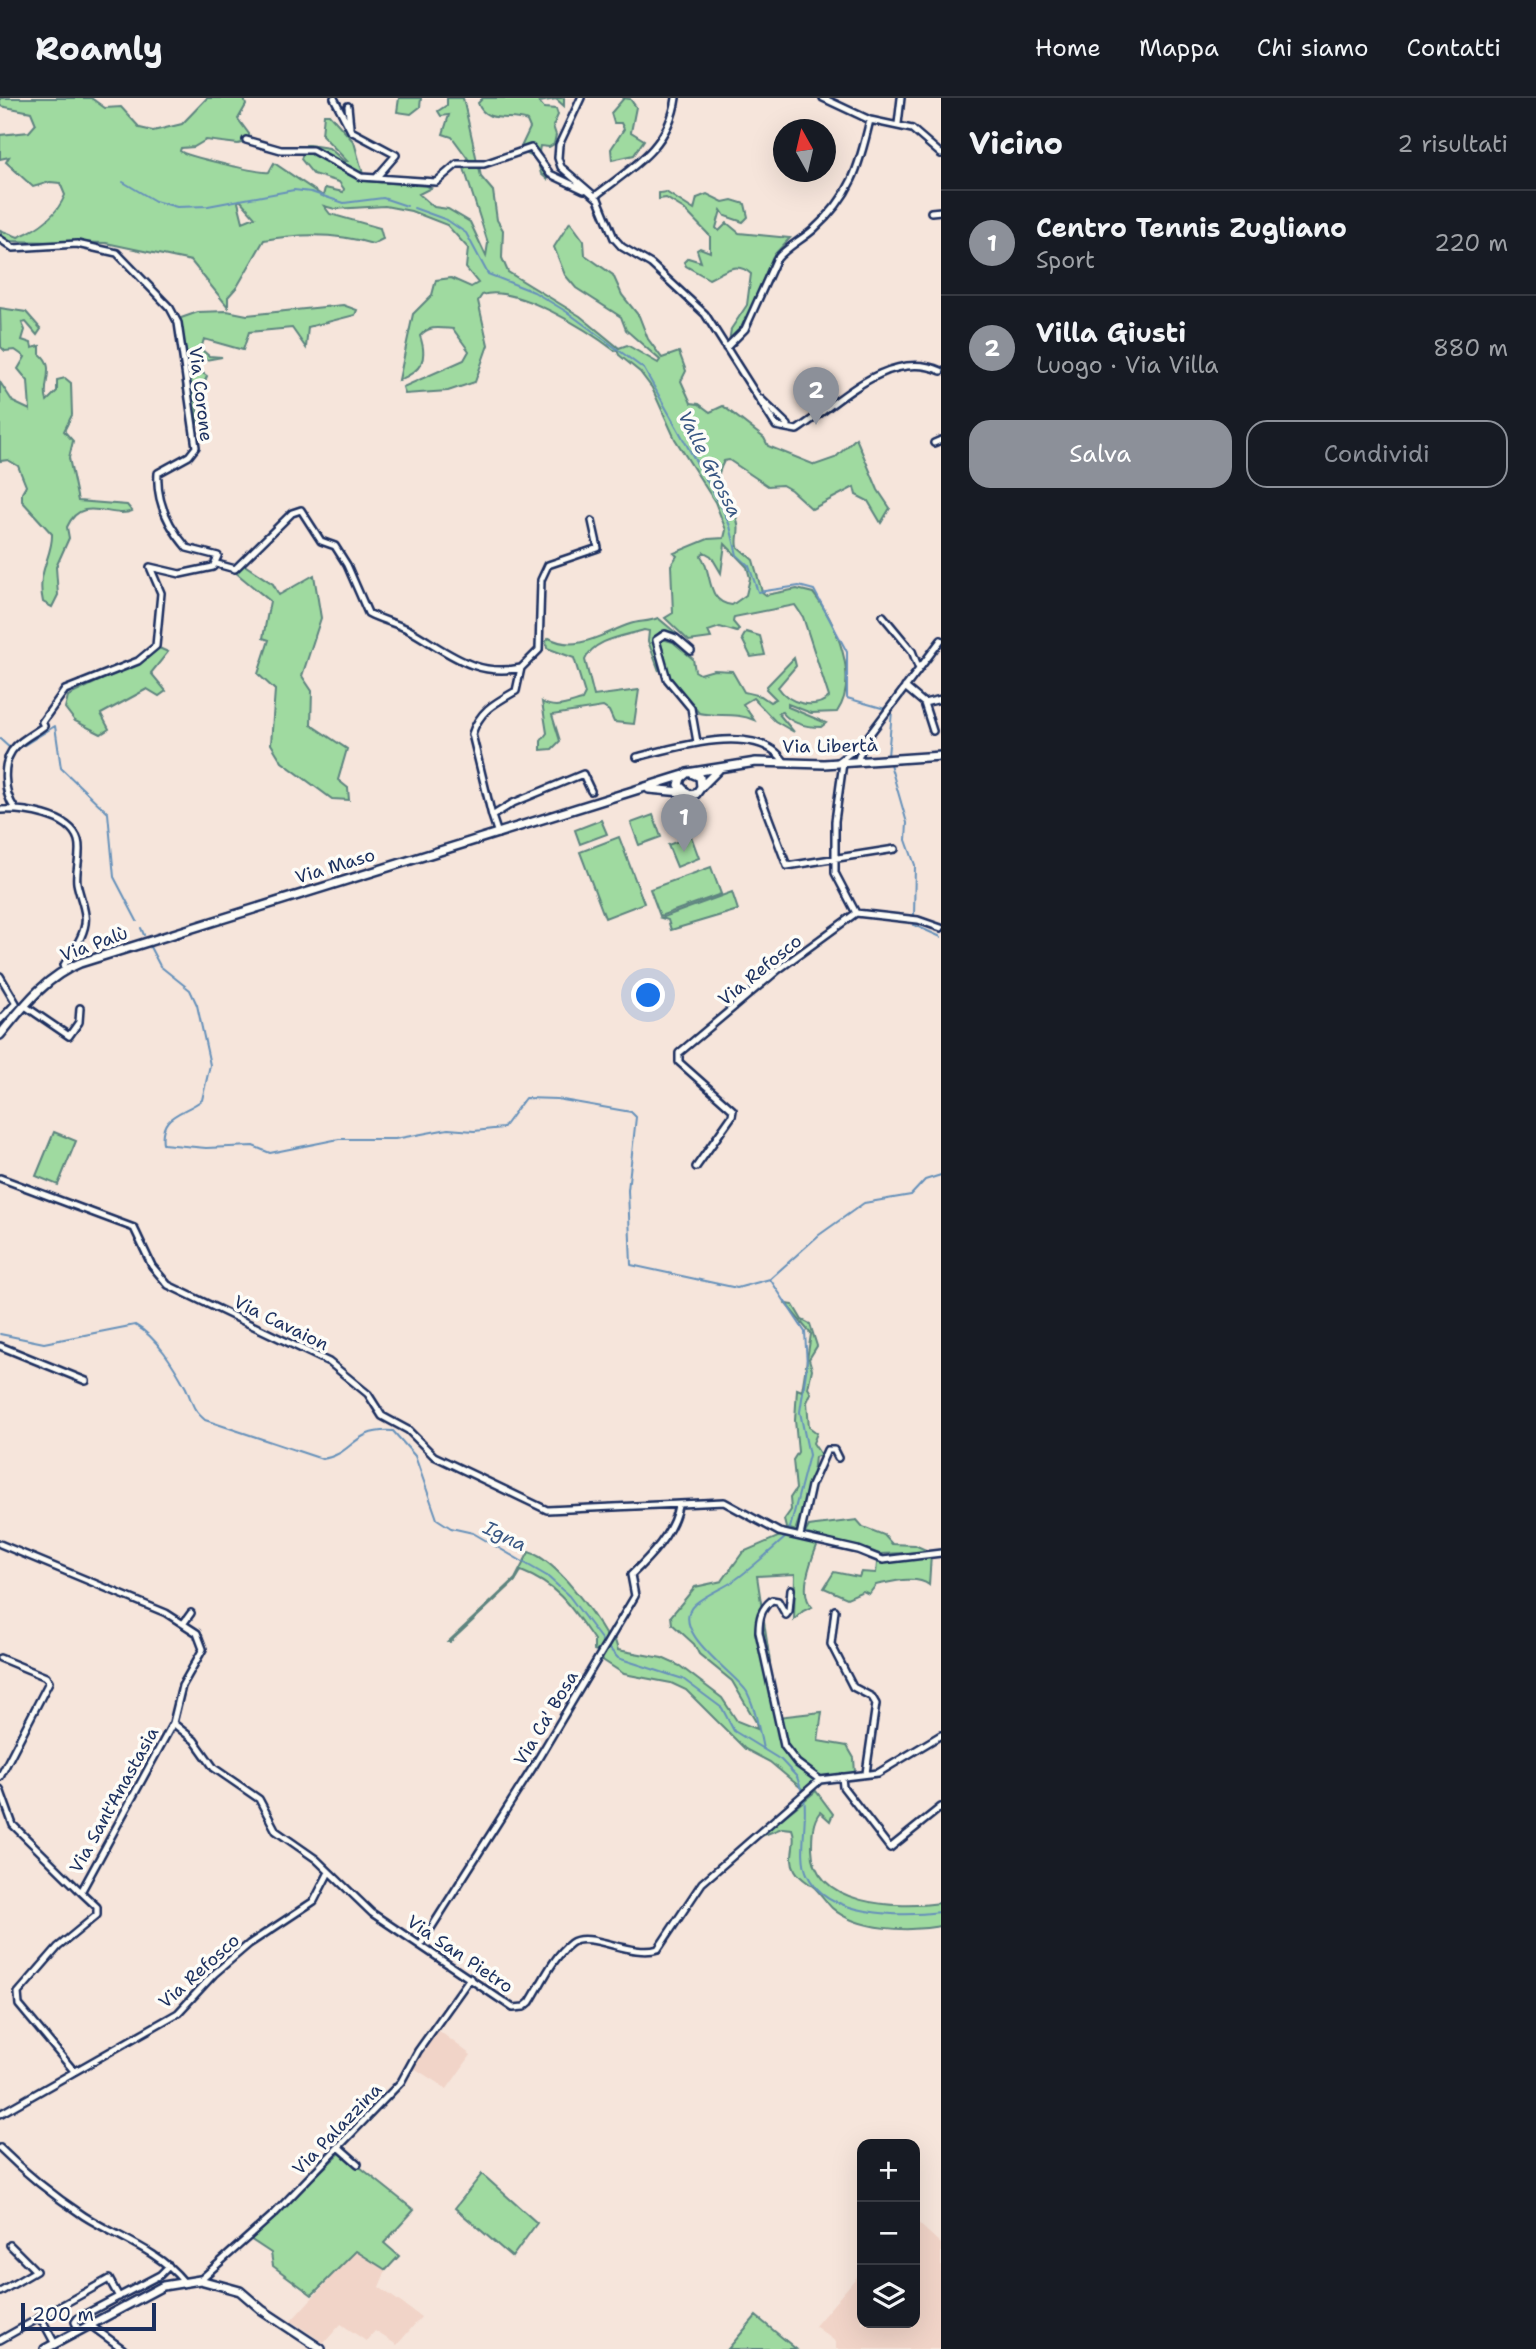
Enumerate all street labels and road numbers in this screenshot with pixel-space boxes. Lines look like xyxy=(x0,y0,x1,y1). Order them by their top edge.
street label: Via Corone xyxy=(183,345,219,443)
street label: Via Libertà xyxy=(782,733,878,759)
street label: Via Maso xyxy=(292,843,378,889)
street label: Via Palù xyxy=(57,921,131,967)
street label: Via Refosco xyxy=(713,929,807,1011)
street label: Via Cavaion xyxy=(230,1290,332,1356)
street label: Via Ca' Bosa xyxy=(508,1666,584,1770)
street label: Via Sant'Anastasia xyxy=(64,1723,164,1877)
street label: Via San Pietro xyxy=(402,1909,518,1999)
street label: Via Refosco xyxy=(153,1928,245,2014)
street label: Via Palazzina xyxy=(287,2078,387,2180)

